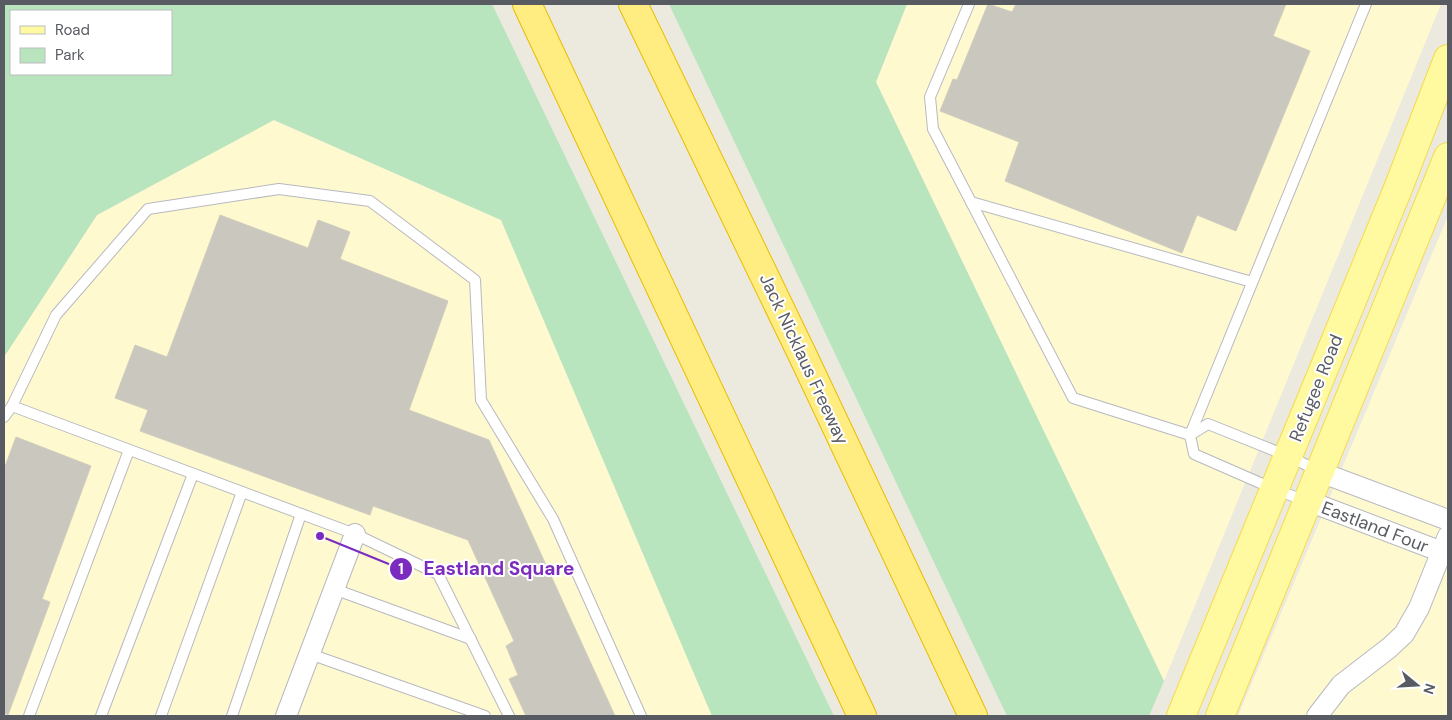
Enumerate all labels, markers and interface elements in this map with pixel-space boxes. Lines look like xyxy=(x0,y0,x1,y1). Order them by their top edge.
legend xyxy=(10,10,172,75)
text: Road xyxy=(55,20,90,40)
text: Park xyxy=(55,45,85,65)
street label: Jack Nicklaus Freeway xyxy=(754,270,854,448)
street label: Refugee Road xyxy=(1284,331,1348,445)
street label: Eastland Four xyxy=(1318,496,1432,559)
callout: Eastland Square xyxy=(389,552,585,586)
text: Eastland Square xyxy=(424,556,574,581)
text: 1 xyxy=(398,559,404,579)
north arrow xyxy=(1392,660,1442,710)
text: N xyxy=(1419,681,1440,697)

